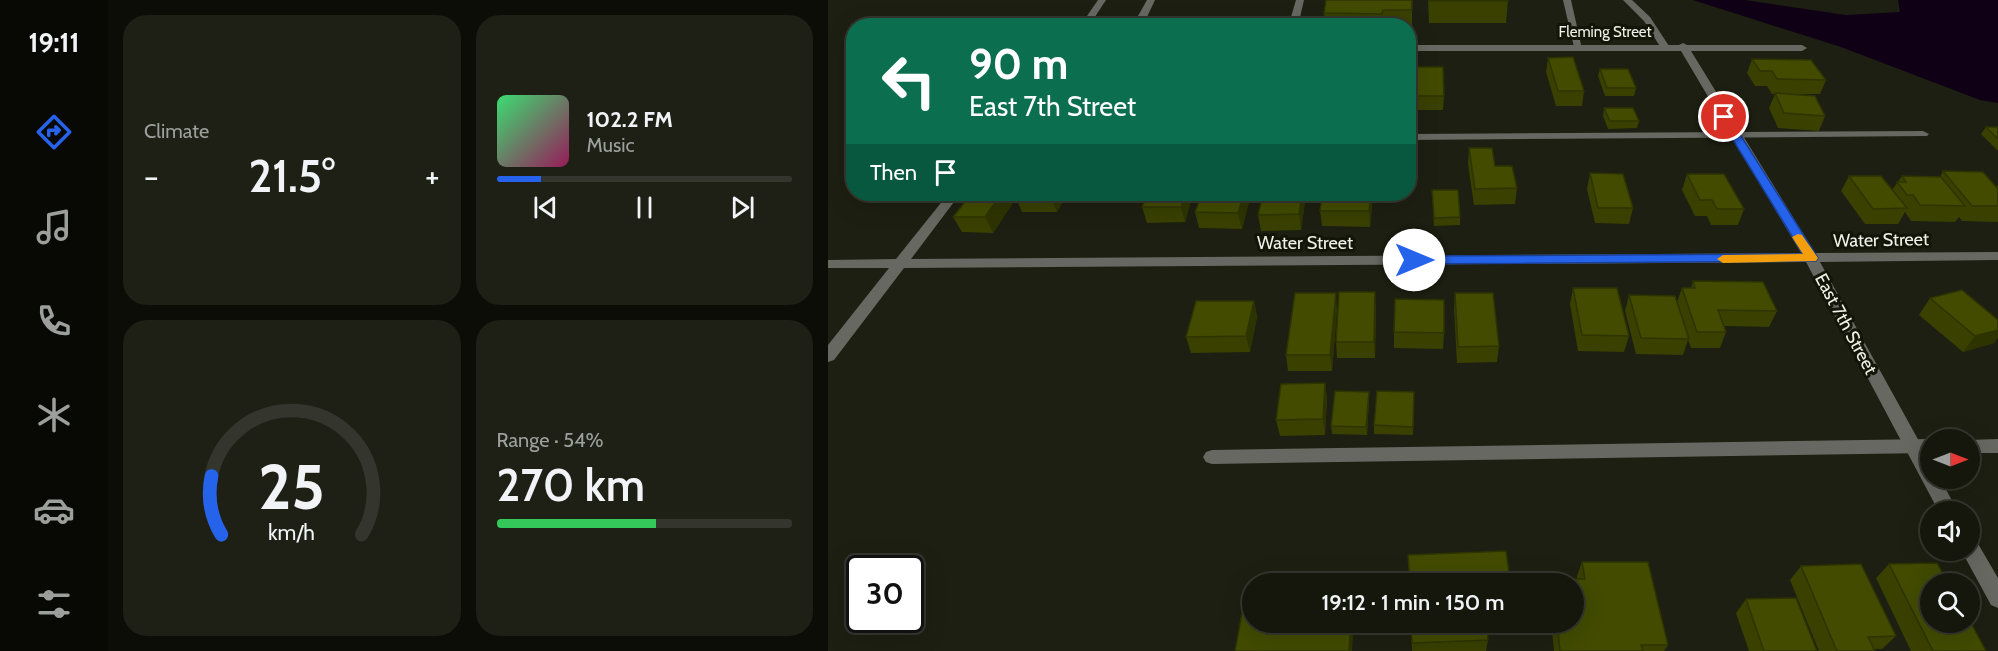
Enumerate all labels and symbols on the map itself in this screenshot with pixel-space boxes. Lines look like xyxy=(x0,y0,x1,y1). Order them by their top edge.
street label: Fleming Street xyxy=(1558,23,1652,41)
pin xyxy=(1698,91,1749,142)
position arrow xyxy=(1382,228,1446,292)
street label: Water Street xyxy=(1833,228,1929,252)
street label: Water Street xyxy=(1257,232,1353,254)
street label: East 7th Street xyxy=(1810,270,1882,378)
north arrow xyxy=(1920,429,1980,489)
speed limit sign: 30 xyxy=(846,555,924,633)

